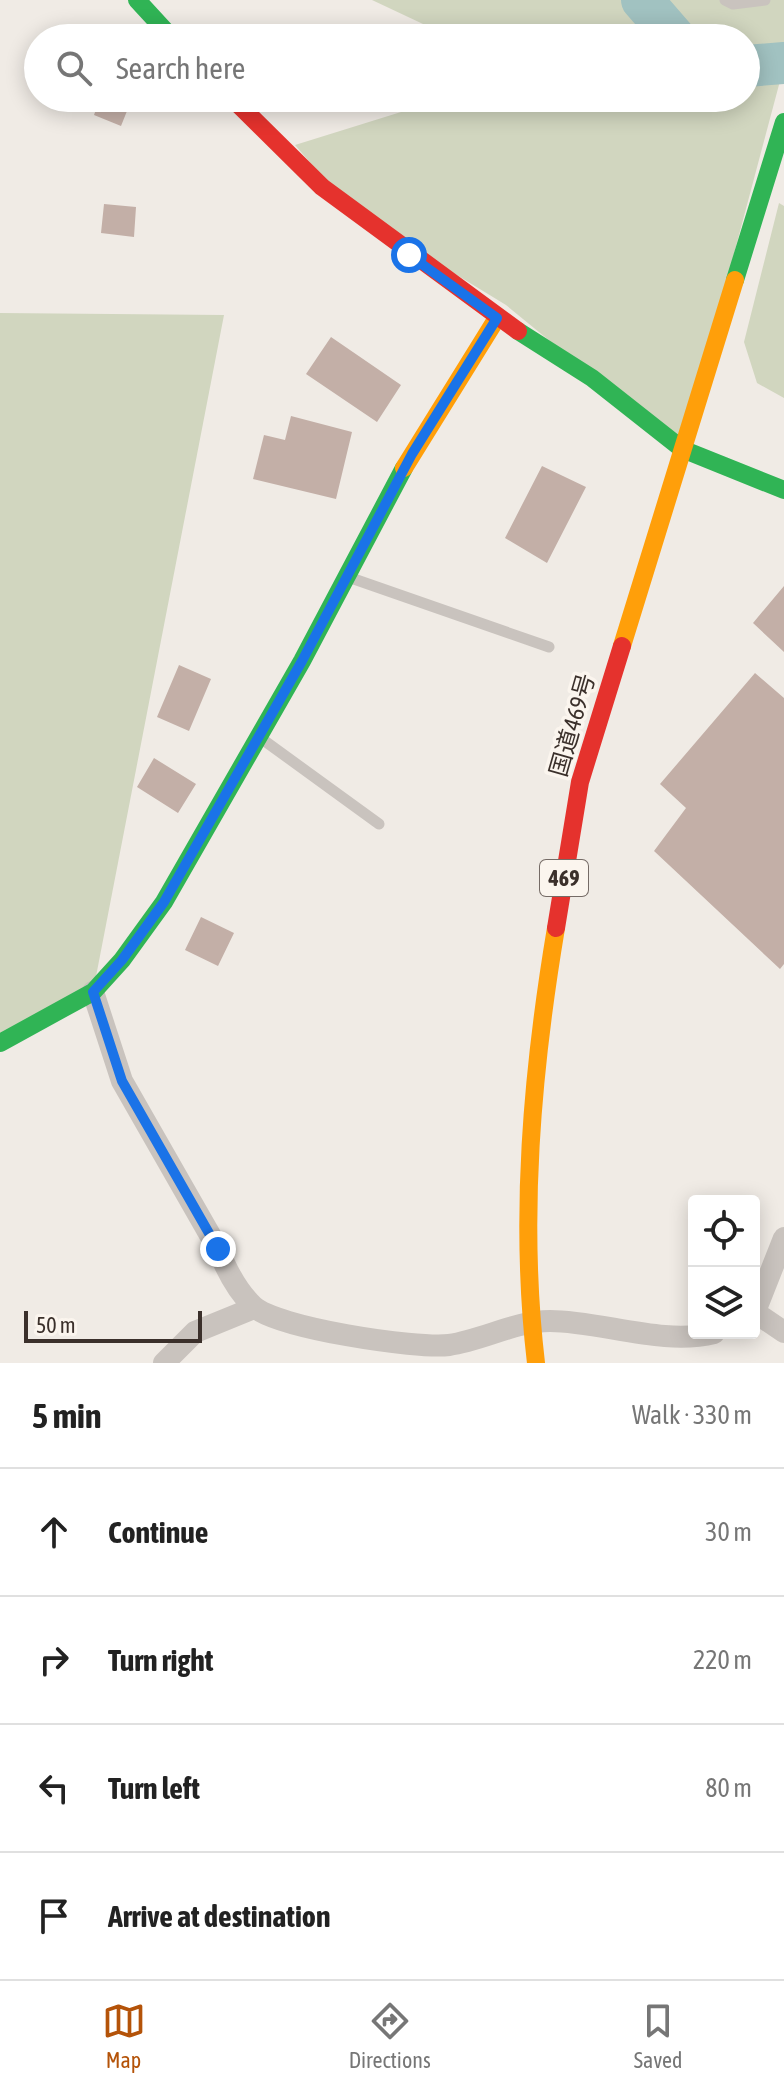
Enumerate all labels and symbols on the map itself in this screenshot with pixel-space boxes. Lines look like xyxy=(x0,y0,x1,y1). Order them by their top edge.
route start xyxy=(391,237,427,273)
street label: 国道469号 xyxy=(544,670,600,780)
road number: 469 xyxy=(540,860,588,896)
route end xyxy=(200,1231,236,1267)
scale bar xyxy=(24,1307,202,1343)

